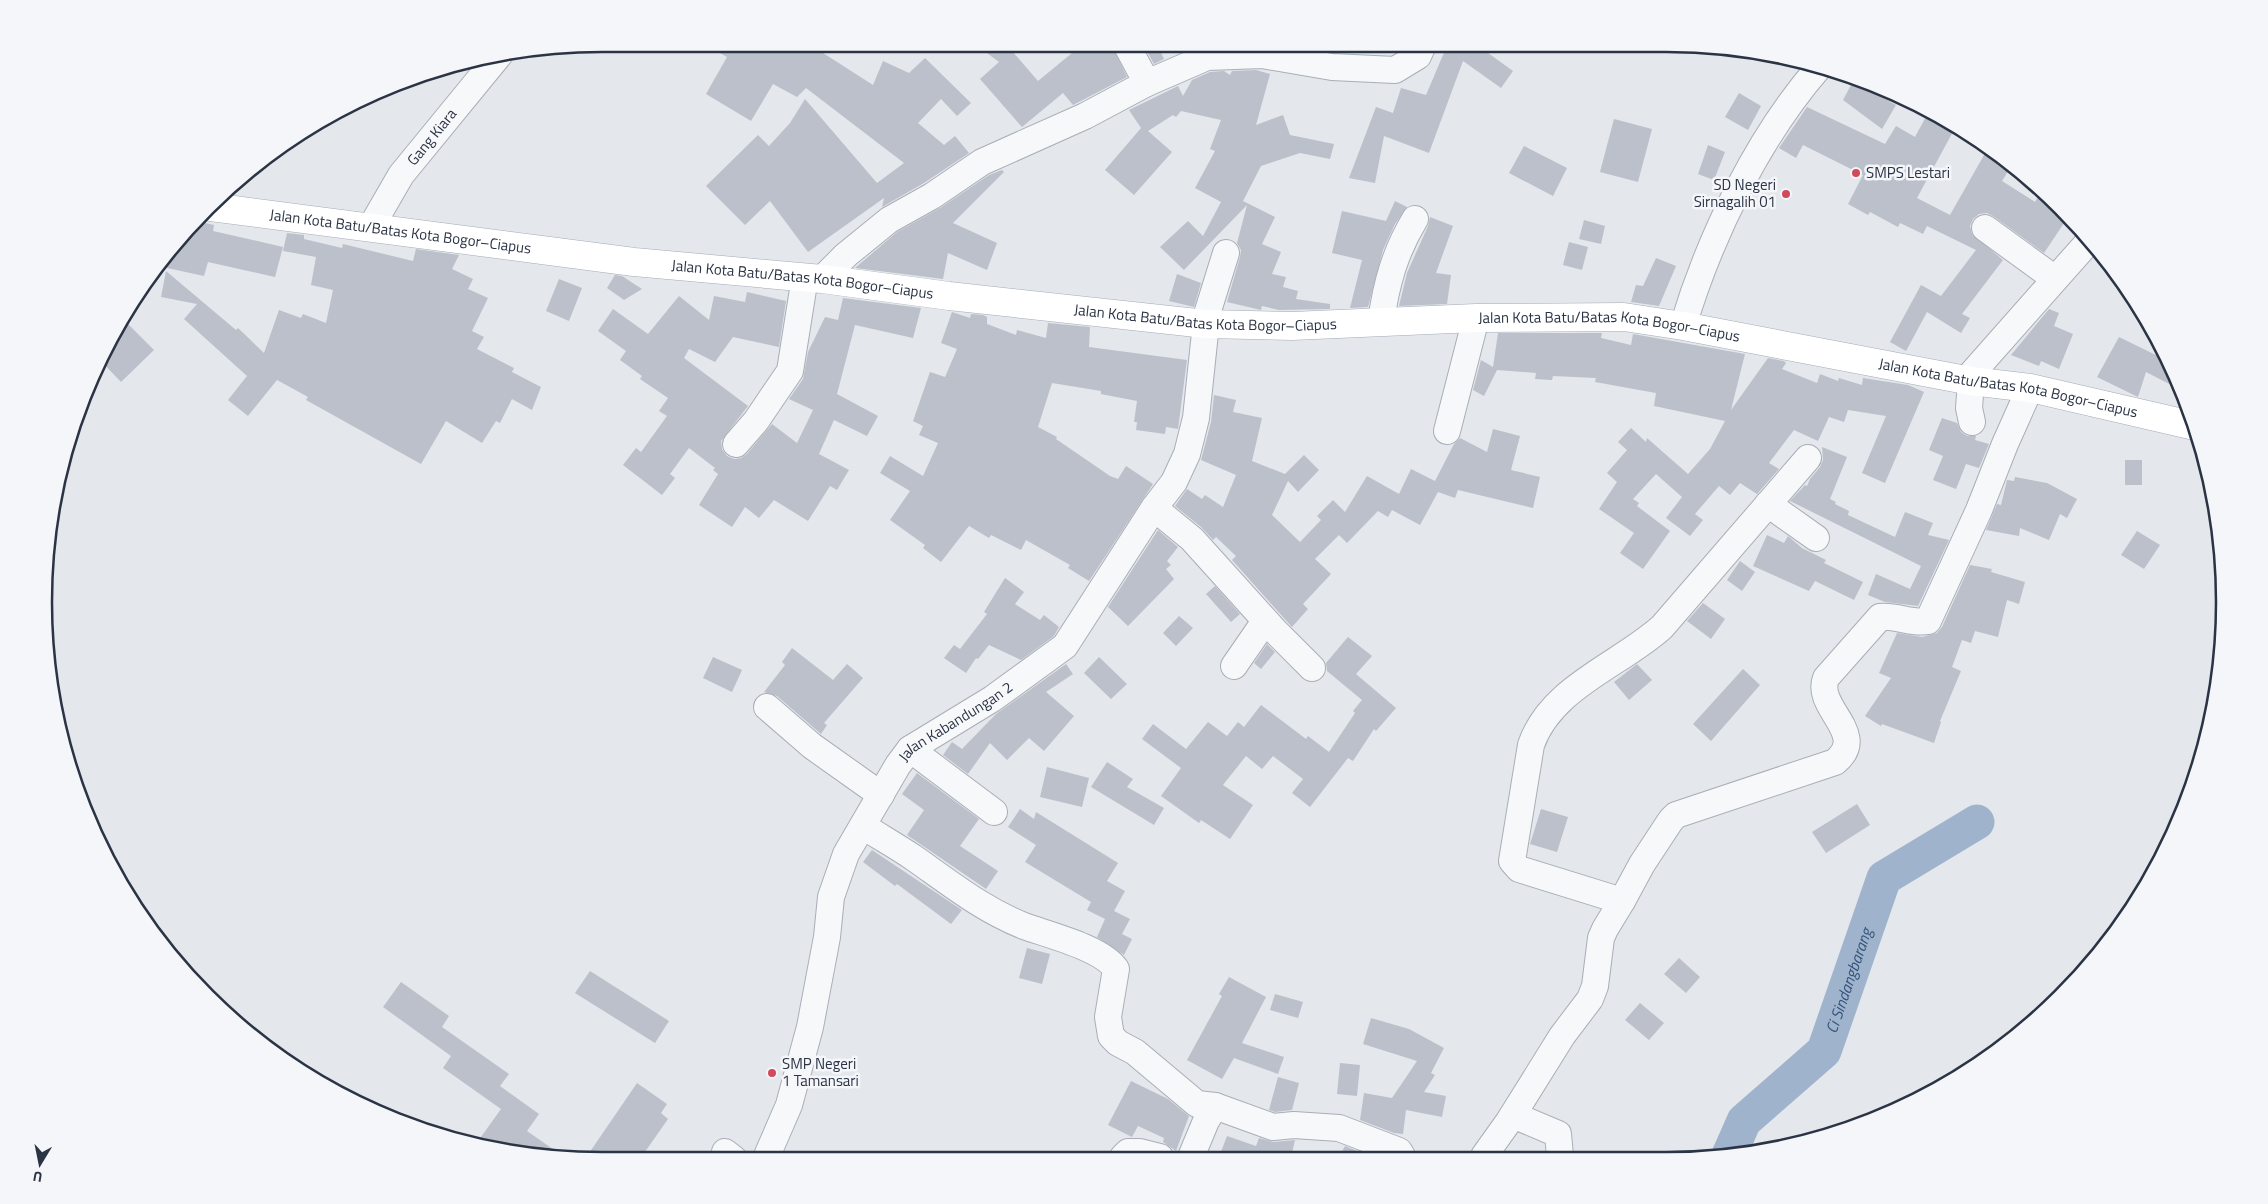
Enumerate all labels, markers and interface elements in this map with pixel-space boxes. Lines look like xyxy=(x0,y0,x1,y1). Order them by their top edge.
street label: Gang Kiara xyxy=(401,103,462,170)
place label: SMPS Lestari xyxy=(1866,161,1950,184)
marker: SMPS Lestari xyxy=(1850,167,1862,179)
place label: SD Negeri Sirnagalih 01 xyxy=(1694,173,1776,213)
marker: SD Negeri Sirnagalih 01 xyxy=(1780,188,1792,200)
street label: Jalan Kota Batu/Batas Kota Bogor–Ciapus xyxy=(268,203,533,260)
street label: Jalan Kota Batu/Batas Kota Bogor–Ciapus xyxy=(671,253,935,305)
street label: Jalan Kota Batu/Batas Kota Bogor–Ciapus xyxy=(1073,298,1337,337)
street label: Jalan Kota Batu/Batas Kota Bogor–Ciapus xyxy=(1478,305,1742,348)
street label: Jalan Kota Batu/Batas Kota Bogor–Ciapus xyxy=(1877,352,2140,423)
street label: Jalan Kabandungan 2 xyxy=(892,676,1017,766)
water label: Ci Sindangbarang xyxy=(1819,922,1879,1036)
place label: SMP Negeri 1 Tamansari xyxy=(782,1052,859,1092)
marker: SMP Negeri 1 Tamansari xyxy=(766,1067,778,1079)
north arrow xyxy=(15,1139,65,1189)
text: U xyxy=(31,1166,44,1188)

